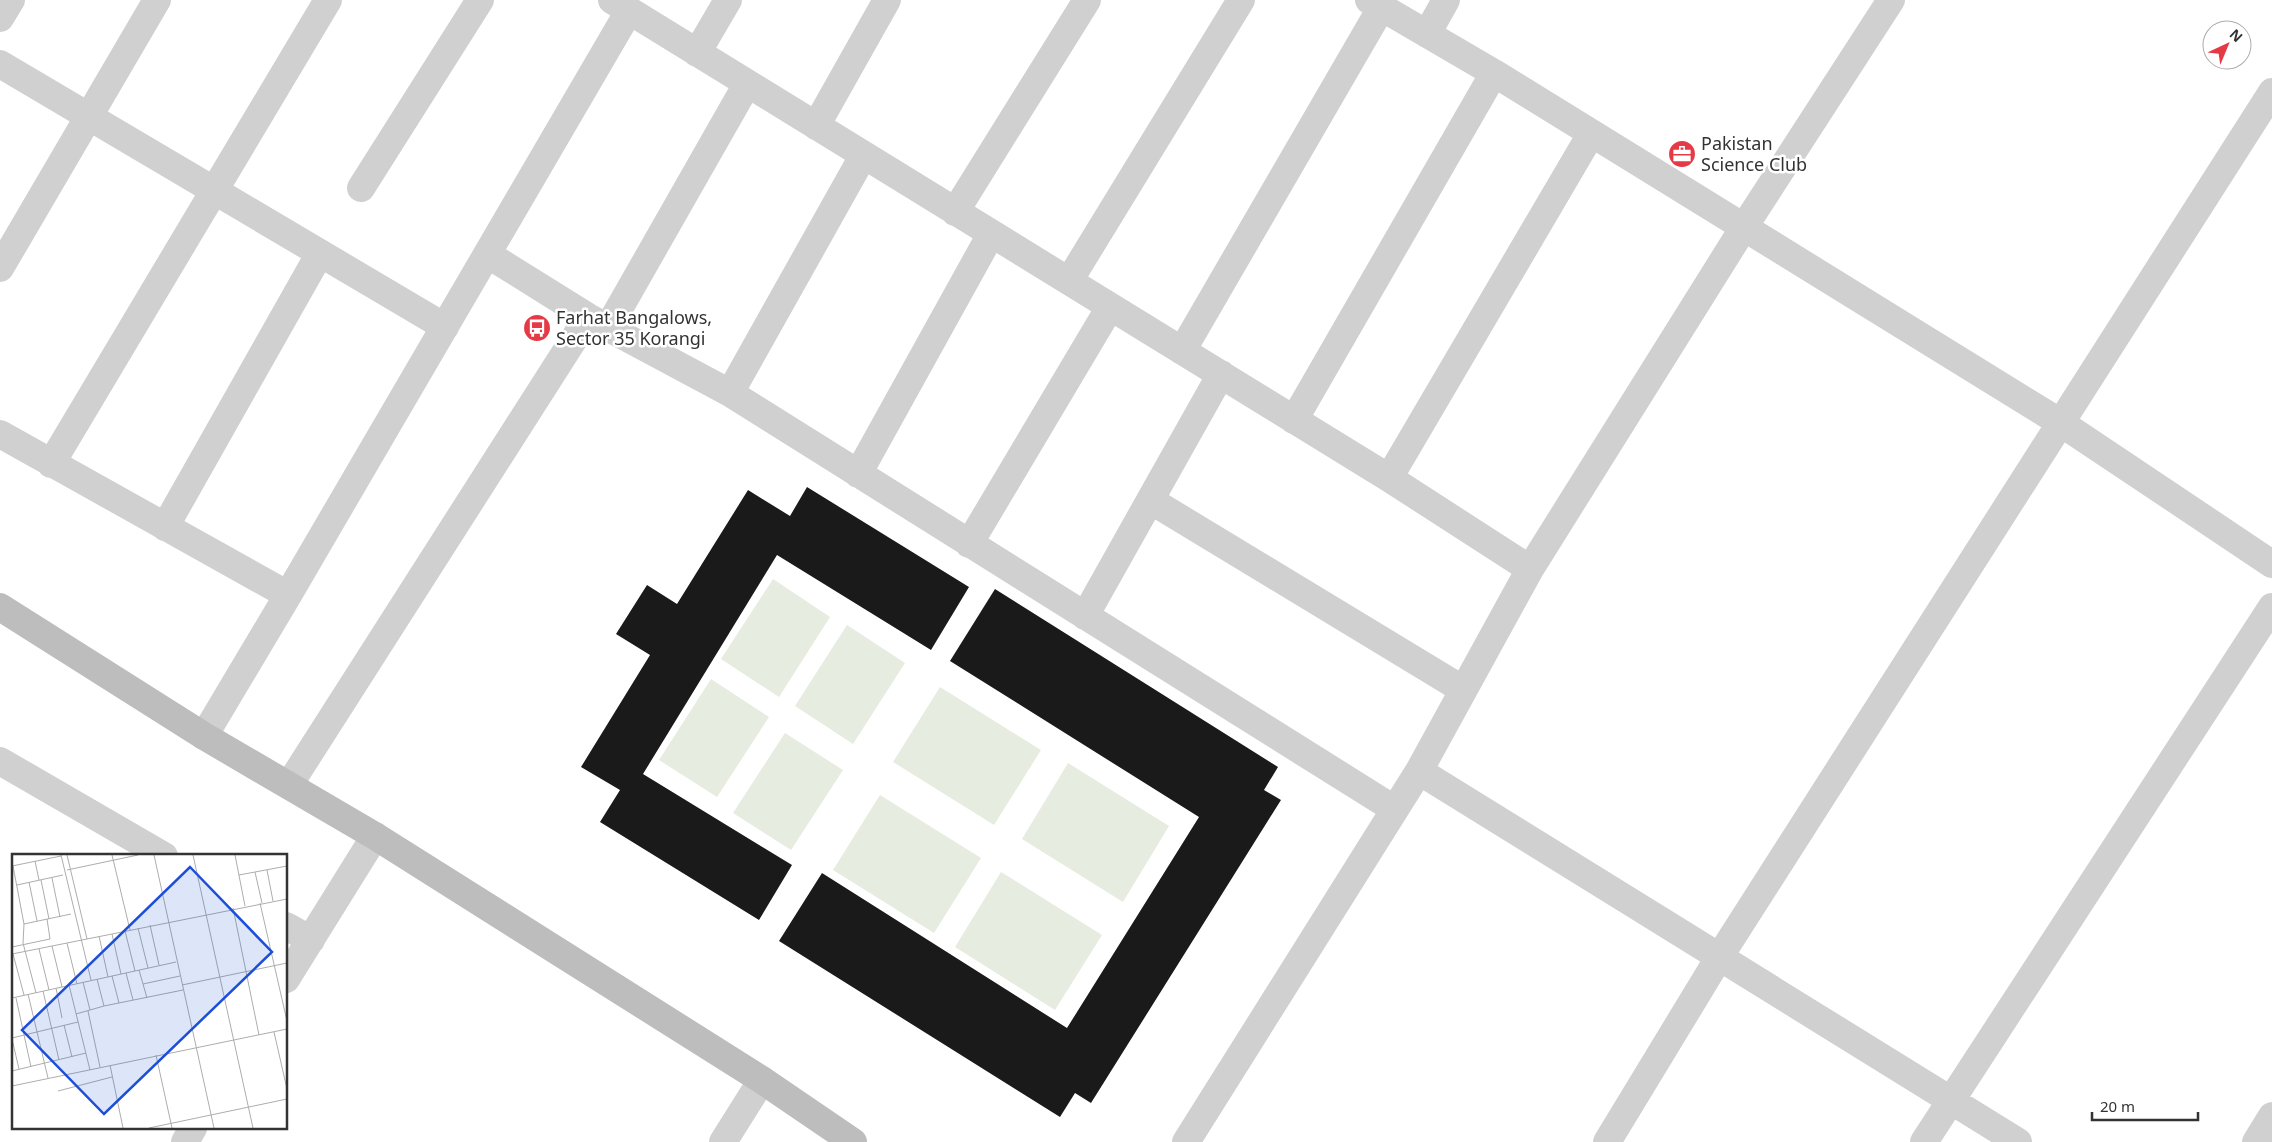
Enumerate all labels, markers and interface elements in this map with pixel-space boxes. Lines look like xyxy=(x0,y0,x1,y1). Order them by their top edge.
north arrow xyxy=(2202,20,2252,70)
text: N xyxy=(2226,24,2247,46)
place label: Pakistan Science Club xyxy=(1701,131,1807,176)
office icon: Pakistan Science Club xyxy=(1667,139,1697,169)
place label: Farhat Bangalows, Sector 35 Korangi xyxy=(556,305,712,350)
bus stop icon: Farhat Bangalows, Sector 35 Korangi xyxy=(522,313,552,343)
inset map xyxy=(12,854,288,1130)
scale bar xyxy=(2092,1090,2198,1122)
text: 20 m xyxy=(2100,1096,2135,1116)

